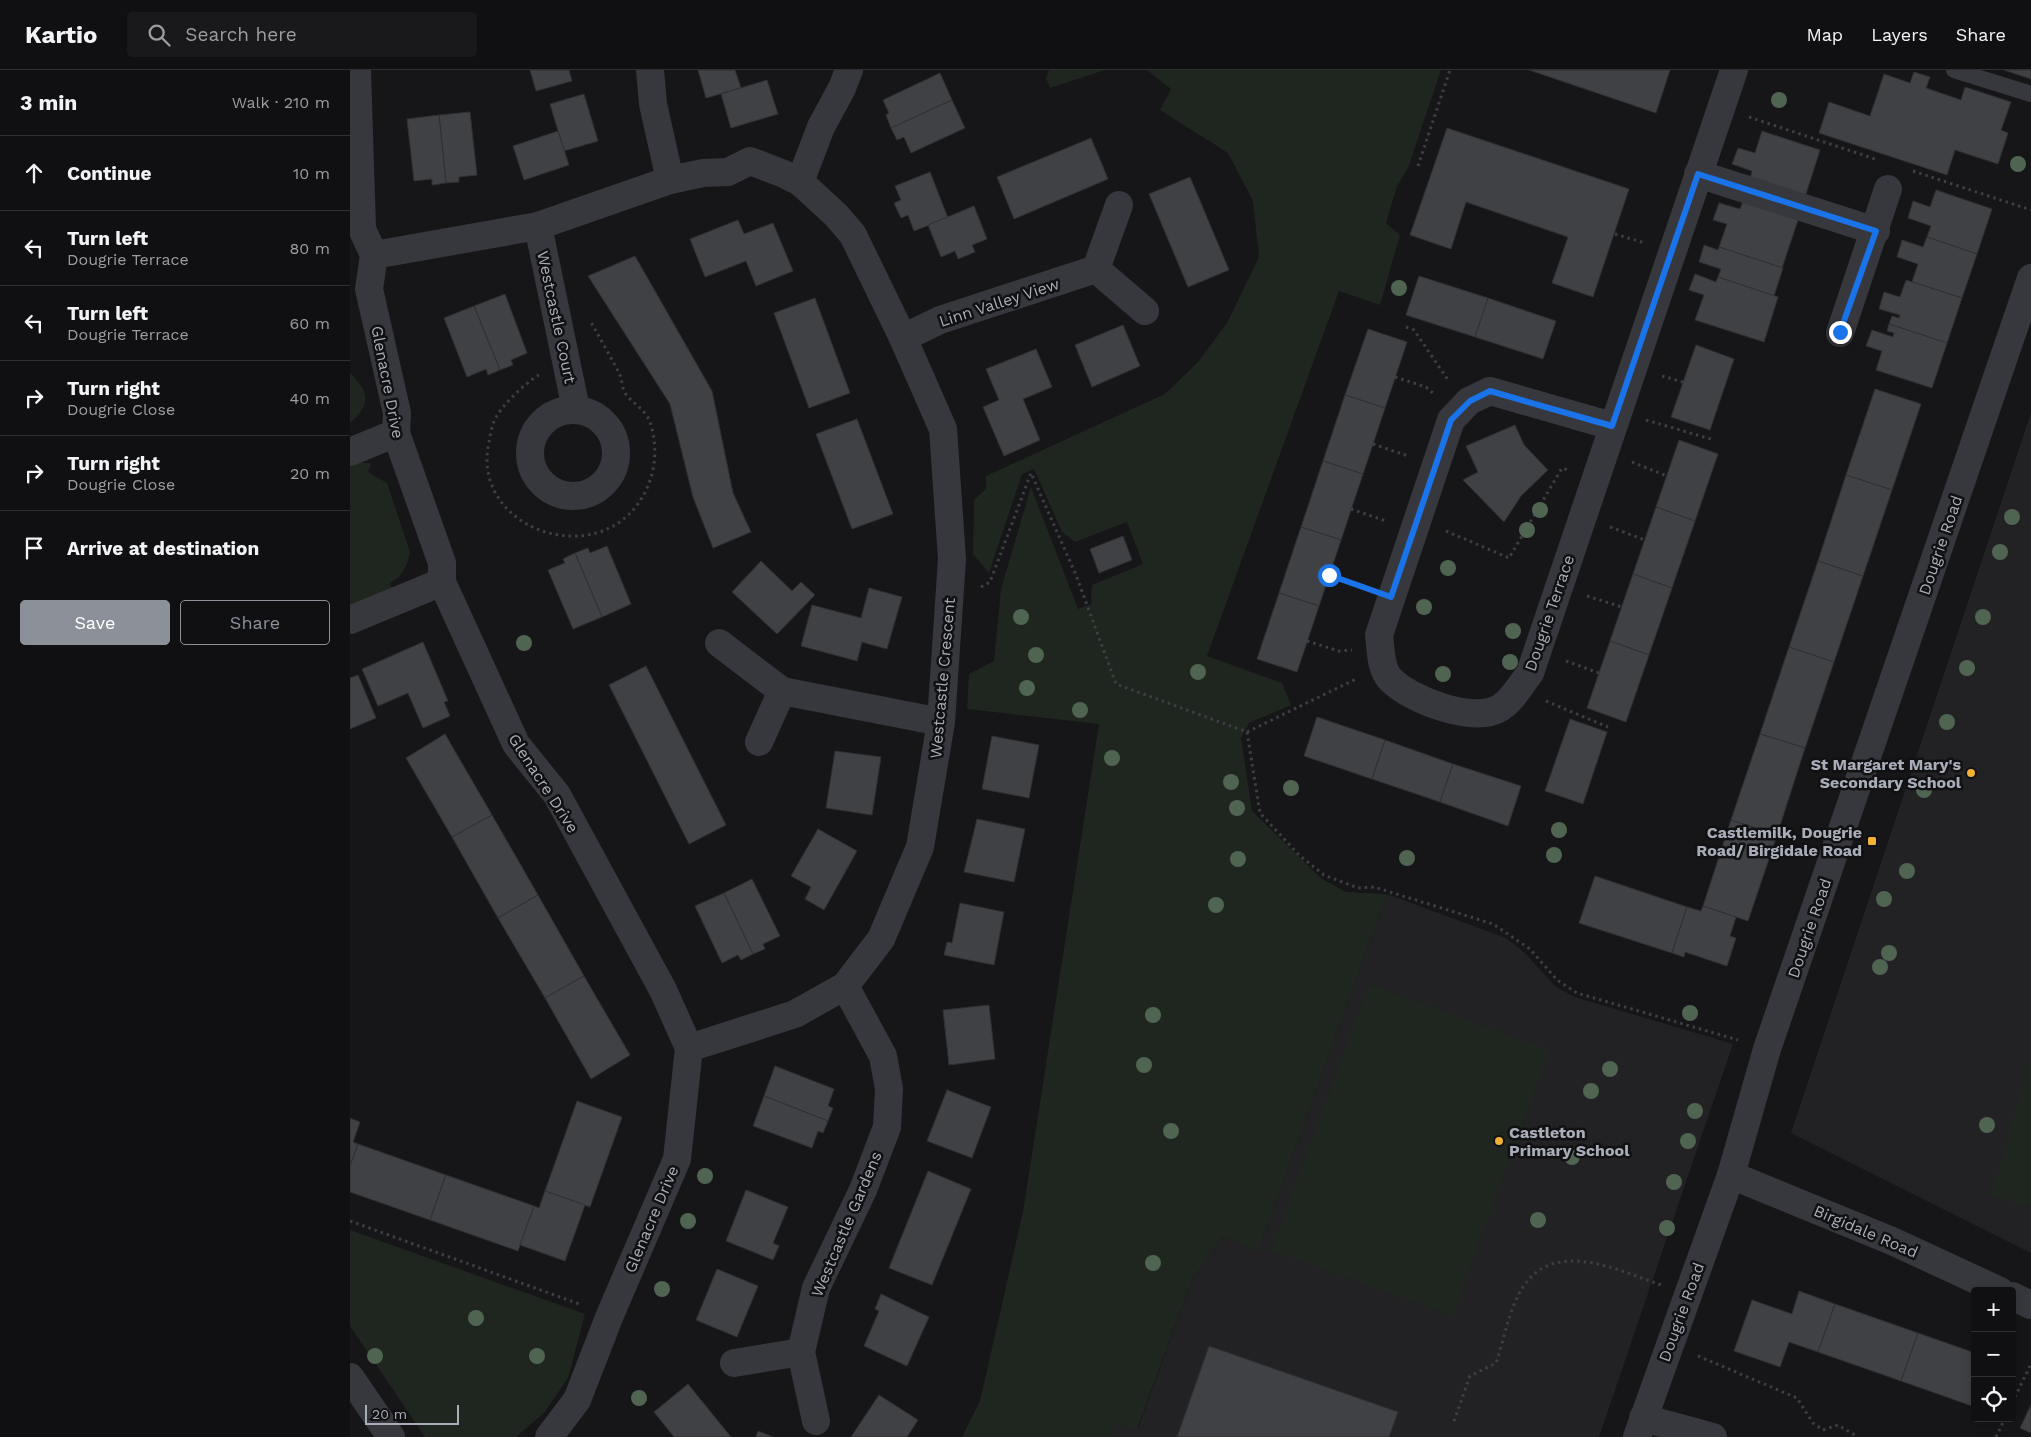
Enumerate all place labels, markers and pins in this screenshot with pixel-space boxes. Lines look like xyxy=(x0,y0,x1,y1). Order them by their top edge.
place label: St Margaret Mary's Secondary School xyxy=(1811,755,1962,792)
marker: St Margaret Mary's Secondary School xyxy=(1965,767,1977,779)
place label: Castlemilk, Dougrie Road/ Birgidale Road xyxy=(1696,823,1862,860)
marker: Castlemilk, Dougrie Road/ Birgidale Road xyxy=(1866,835,1878,847)
place label: Castleton Primary School xyxy=(1509,1123,1630,1160)
marker: Castleton Primary School xyxy=(1493,1135,1505,1147)

